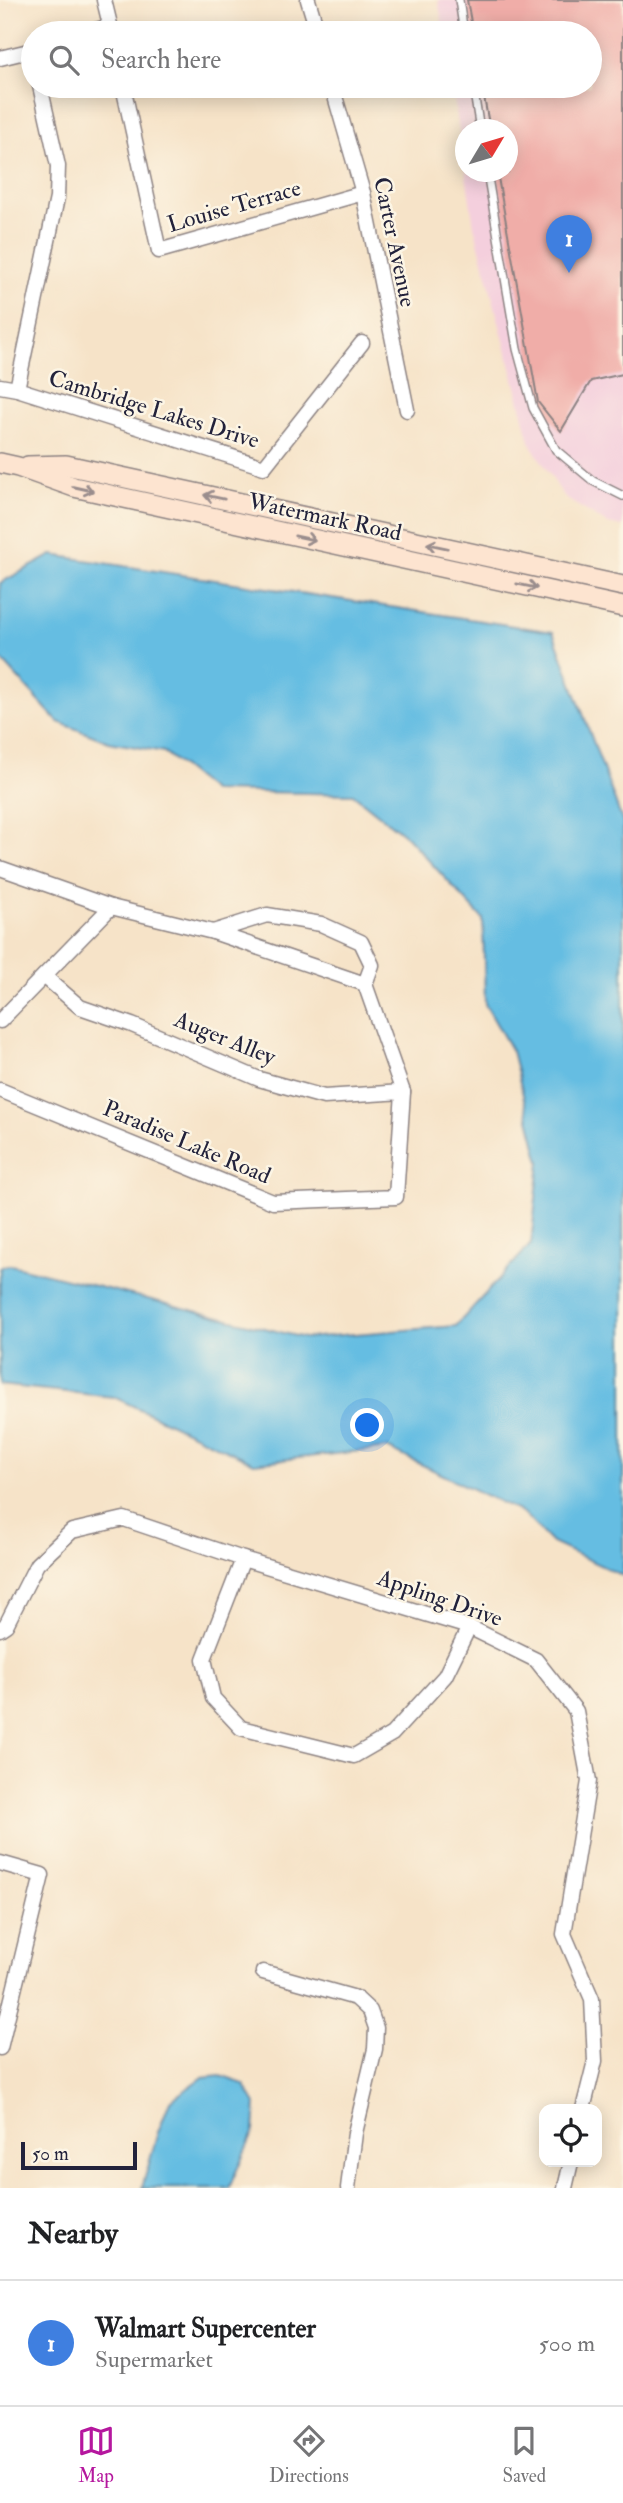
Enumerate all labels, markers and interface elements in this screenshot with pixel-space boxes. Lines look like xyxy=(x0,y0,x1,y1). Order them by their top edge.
search box xyxy=(21,21,602,98)
icon: search xyxy=(45,41,83,79)
text: Search here xyxy=(101,44,221,76)
north arrow xyxy=(455,119,518,182)
street label: Louise Terrace xyxy=(164,173,304,239)
street label: Carter Avenue xyxy=(367,175,423,310)
pin: 1 xyxy=(546,215,592,273)
street label: Cambridge Lakes Drive xyxy=(45,363,263,455)
one-way arrow xyxy=(71,483,94,496)
street label: Watermark Road xyxy=(245,486,404,547)
one-way arrow xyxy=(203,490,226,503)
one-way arrow xyxy=(293,531,316,545)
one-way arrow xyxy=(426,538,449,552)
one-way arrow xyxy=(515,580,538,594)
street label: Auger Alley xyxy=(169,1004,281,1072)
street label: Paradise Lake Road xyxy=(99,1094,275,1190)
your location xyxy=(350,1408,384,1442)
street label: Appling Drive xyxy=(372,1563,507,1634)
map controls xyxy=(539,2104,602,2167)
button: locate xyxy=(539,2104,602,2167)
scale bar xyxy=(21,2139,136,2171)
text: 50 m xyxy=(32,2142,69,2166)
text: Nearby xyxy=(28,2215,118,2252)
text: Walmart Supercenter xyxy=(95,2313,316,2345)
text: 1 xyxy=(47,2329,55,2358)
text: 500 m xyxy=(539,2329,595,2358)
text: Supermarket xyxy=(95,2345,213,2374)
tab: Map xyxy=(77,2422,115,2488)
tab: Directions xyxy=(269,2422,349,2488)
tab: Saved xyxy=(503,2422,546,2488)

